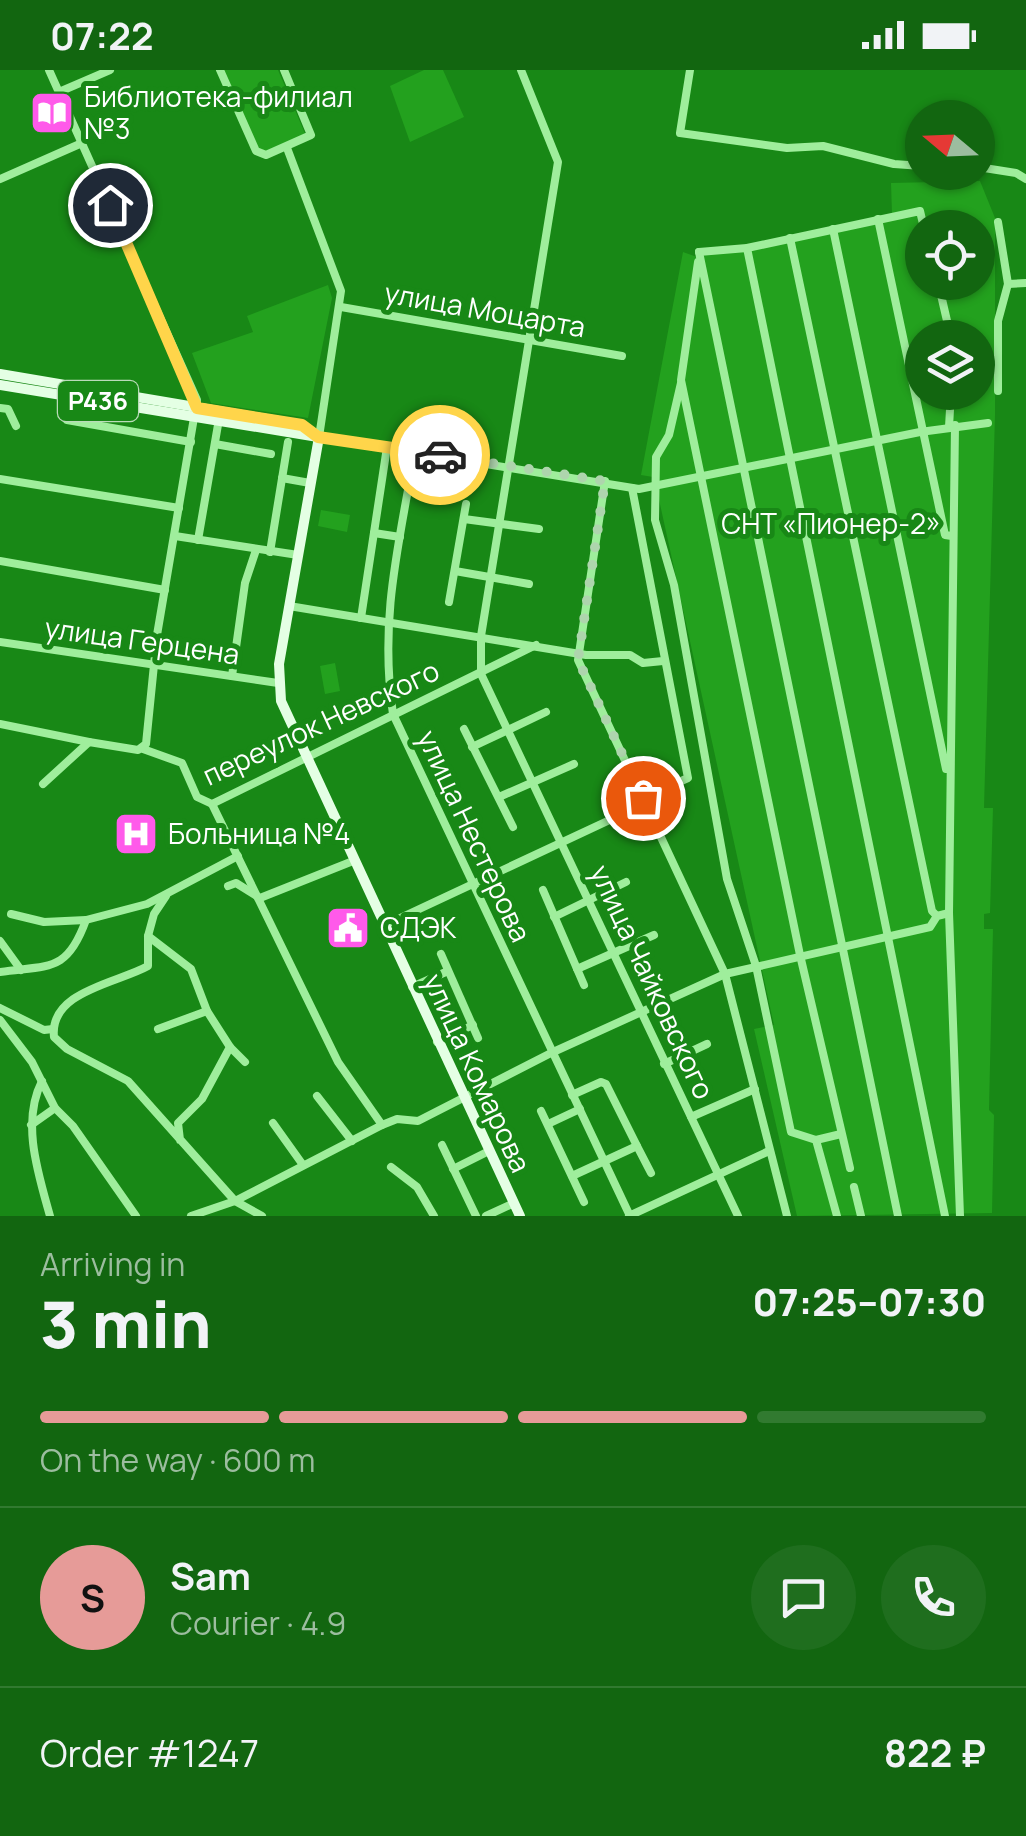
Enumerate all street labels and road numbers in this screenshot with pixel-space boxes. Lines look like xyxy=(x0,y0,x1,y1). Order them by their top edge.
street label: улица Моцарта xyxy=(382,273,589,345)
road number: P436 xyxy=(58,381,138,421)
street label: улица Герцена xyxy=(42,608,242,672)
street label: переулок Невского xyxy=(196,651,445,794)
street label: улица Нестерова xyxy=(409,724,541,948)
street label: улица Чайковского xyxy=(582,858,724,1105)
street label: улица Комарова xyxy=(415,967,541,1178)

